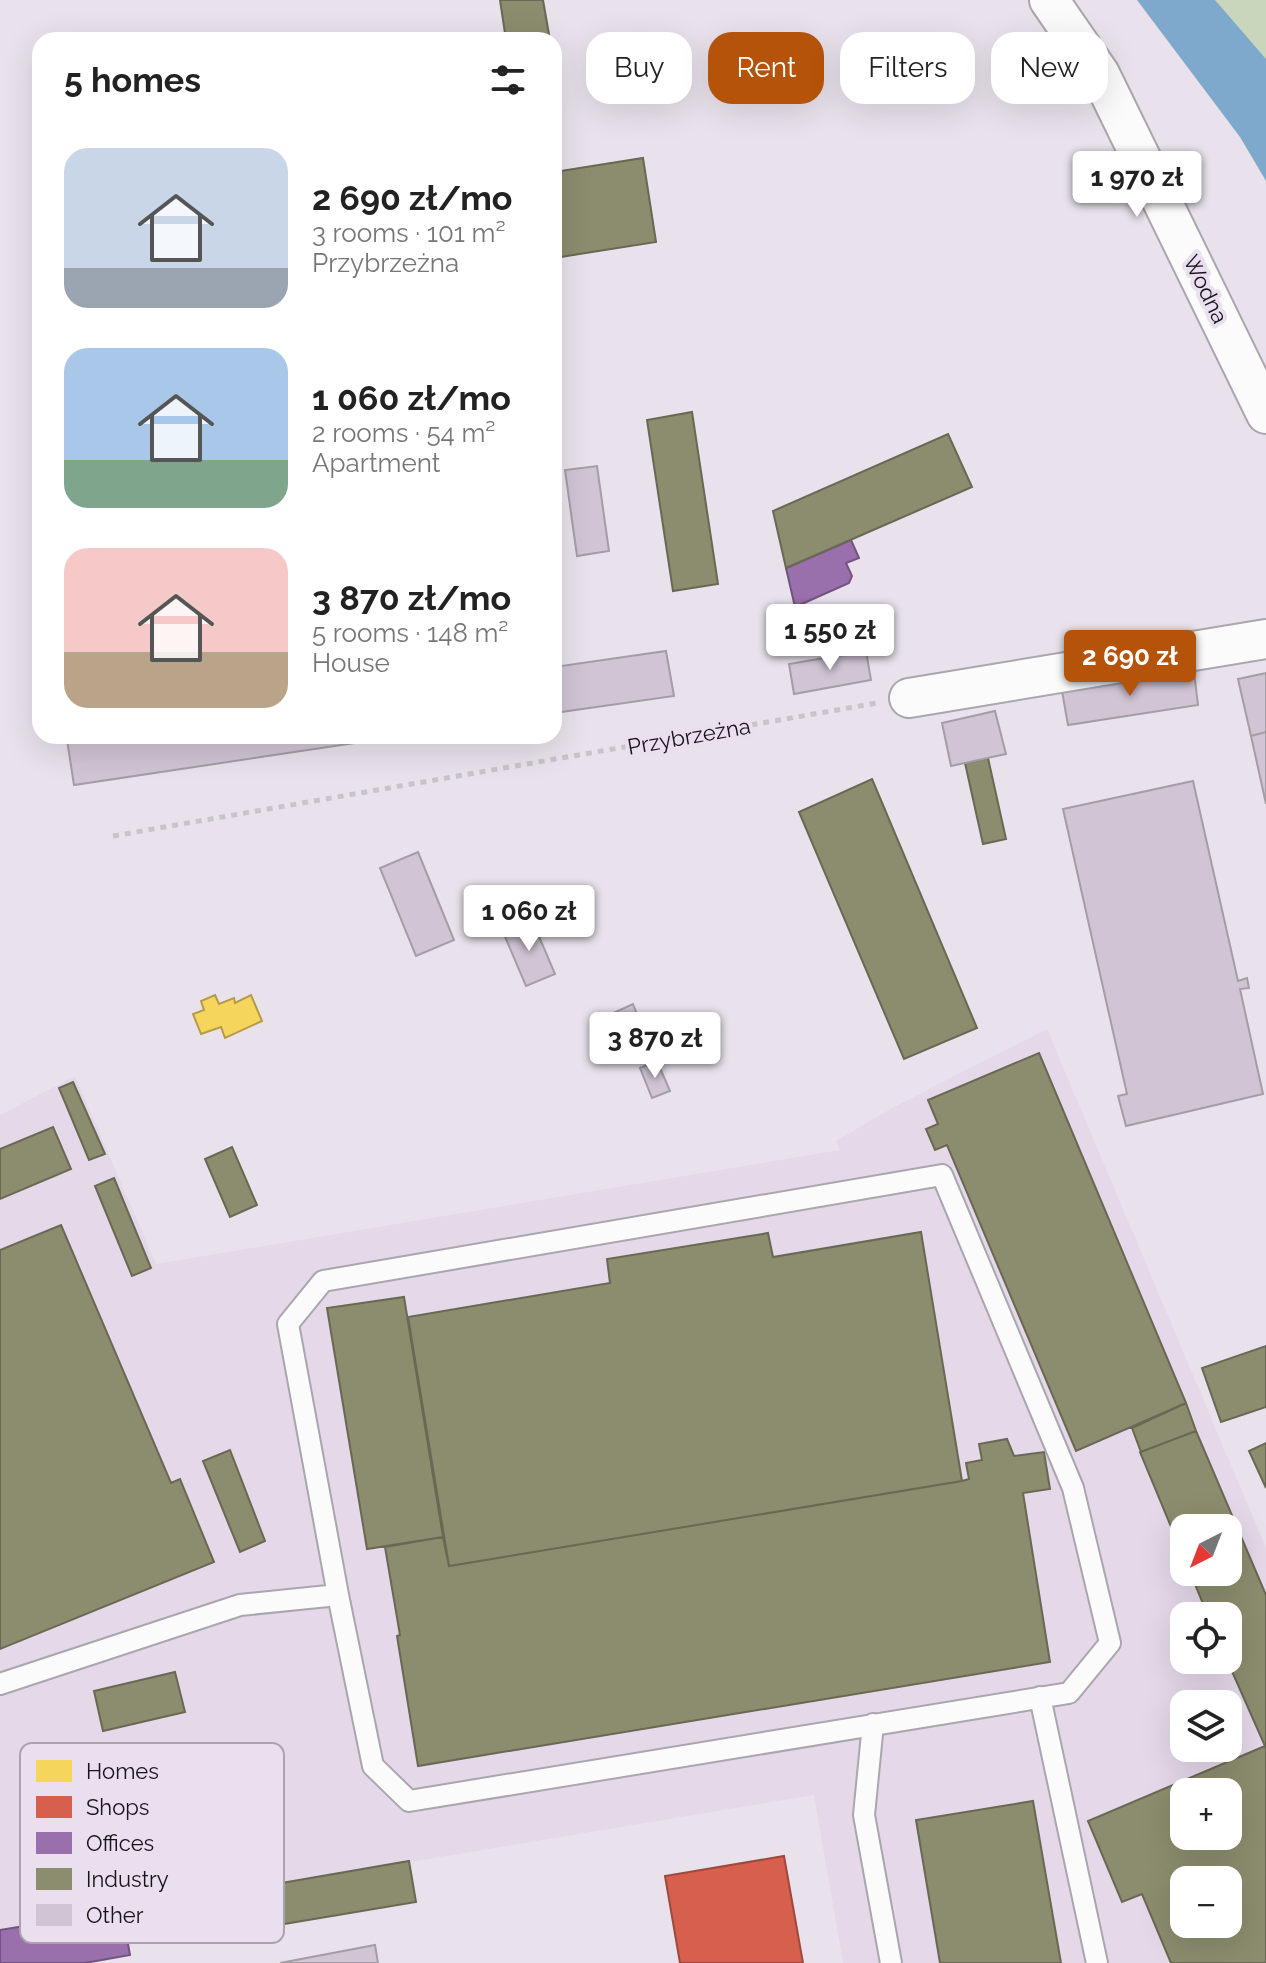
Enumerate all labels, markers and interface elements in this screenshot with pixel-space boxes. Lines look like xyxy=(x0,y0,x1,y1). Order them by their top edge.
chip: Buy xyxy=(586,32,692,104)
chip: Rent xyxy=(708,32,824,104)
chip: Filters xyxy=(840,32,975,104)
chip: New xyxy=(991,32,1108,104)
icon: filters xyxy=(486,58,530,102)
text: 5 homes xyxy=(64,60,201,100)
pin: 1 970 zł xyxy=(1054,151,1220,219)
text: 1 970 zł xyxy=(1091,162,1183,192)
text: 2 690 zł/mo xyxy=(312,178,512,218)
icon: home xyxy=(128,180,224,276)
text: 3 rooms · 101 m² xyxy=(312,218,506,248)
text: Przybrzeżna xyxy=(312,248,459,278)
street label: Wodna xyxy=(1178,250,1234,328)
text: 1 060 zł/mo xyxy=(312,378,511,418)
icon: home xyxy=(128,380,224,476)
text: 2 rooms · 54 m² xyxy=(312,418,495,448)
text: Apartment xyxy=(312,448,441,478)
text: 3 870 zł/mo xyxy=(312,578,511,618)
icon: home xyxy=(128,580,224,676)
pin: 1 550 zł xyxy=(747,604,913,672)
text: 1 550 zł xyxy=(784,615,876,645)
text: 5 rooms · 148 m² xyxy=(312,618,508,648)
pin: 2 690 zł xyxy=(1047,630,1213,698)
text: 2 690 zł xyxy=(1082,641,1178,671)
text: House xyxy=(312,648,390,678)
street label: Przybrzeżna xyxy=(625,712,753,760)
pin: 1 060 zł xyxy=(446,885,612,953)
text: 1 060 zł xyxy=(482,896,576,926)
pin: 3 870 zł xyxy=(572,1012,738,1080)
text: 3 870 zł xyxy=(607,1023,703,1053)
north arrow xyxy=(1170,1514,1242,1586)
map controls xyxy=(1170,1514,1242,1938)
button: locate xyxy=(1170,1602,1242,1674)
button: layers xyxy=(1170,1690,1242,1762)
legend xyxy=(20,1743,284,1943)
text: Homes xyxy=(86,1758,159,1784)
button: + xyxy=(1170,1778,1242,1850)
text: Shops xyxy=(86,1794,149,1820)
text: Offices xyxy=(86,1830,154,1856)
text: Industry xyxy=(86,1866,169,1892)
button: − xyxy=(1170,1866,1242,1938)
text: Other xyxy=(86,1902,144,1928)

